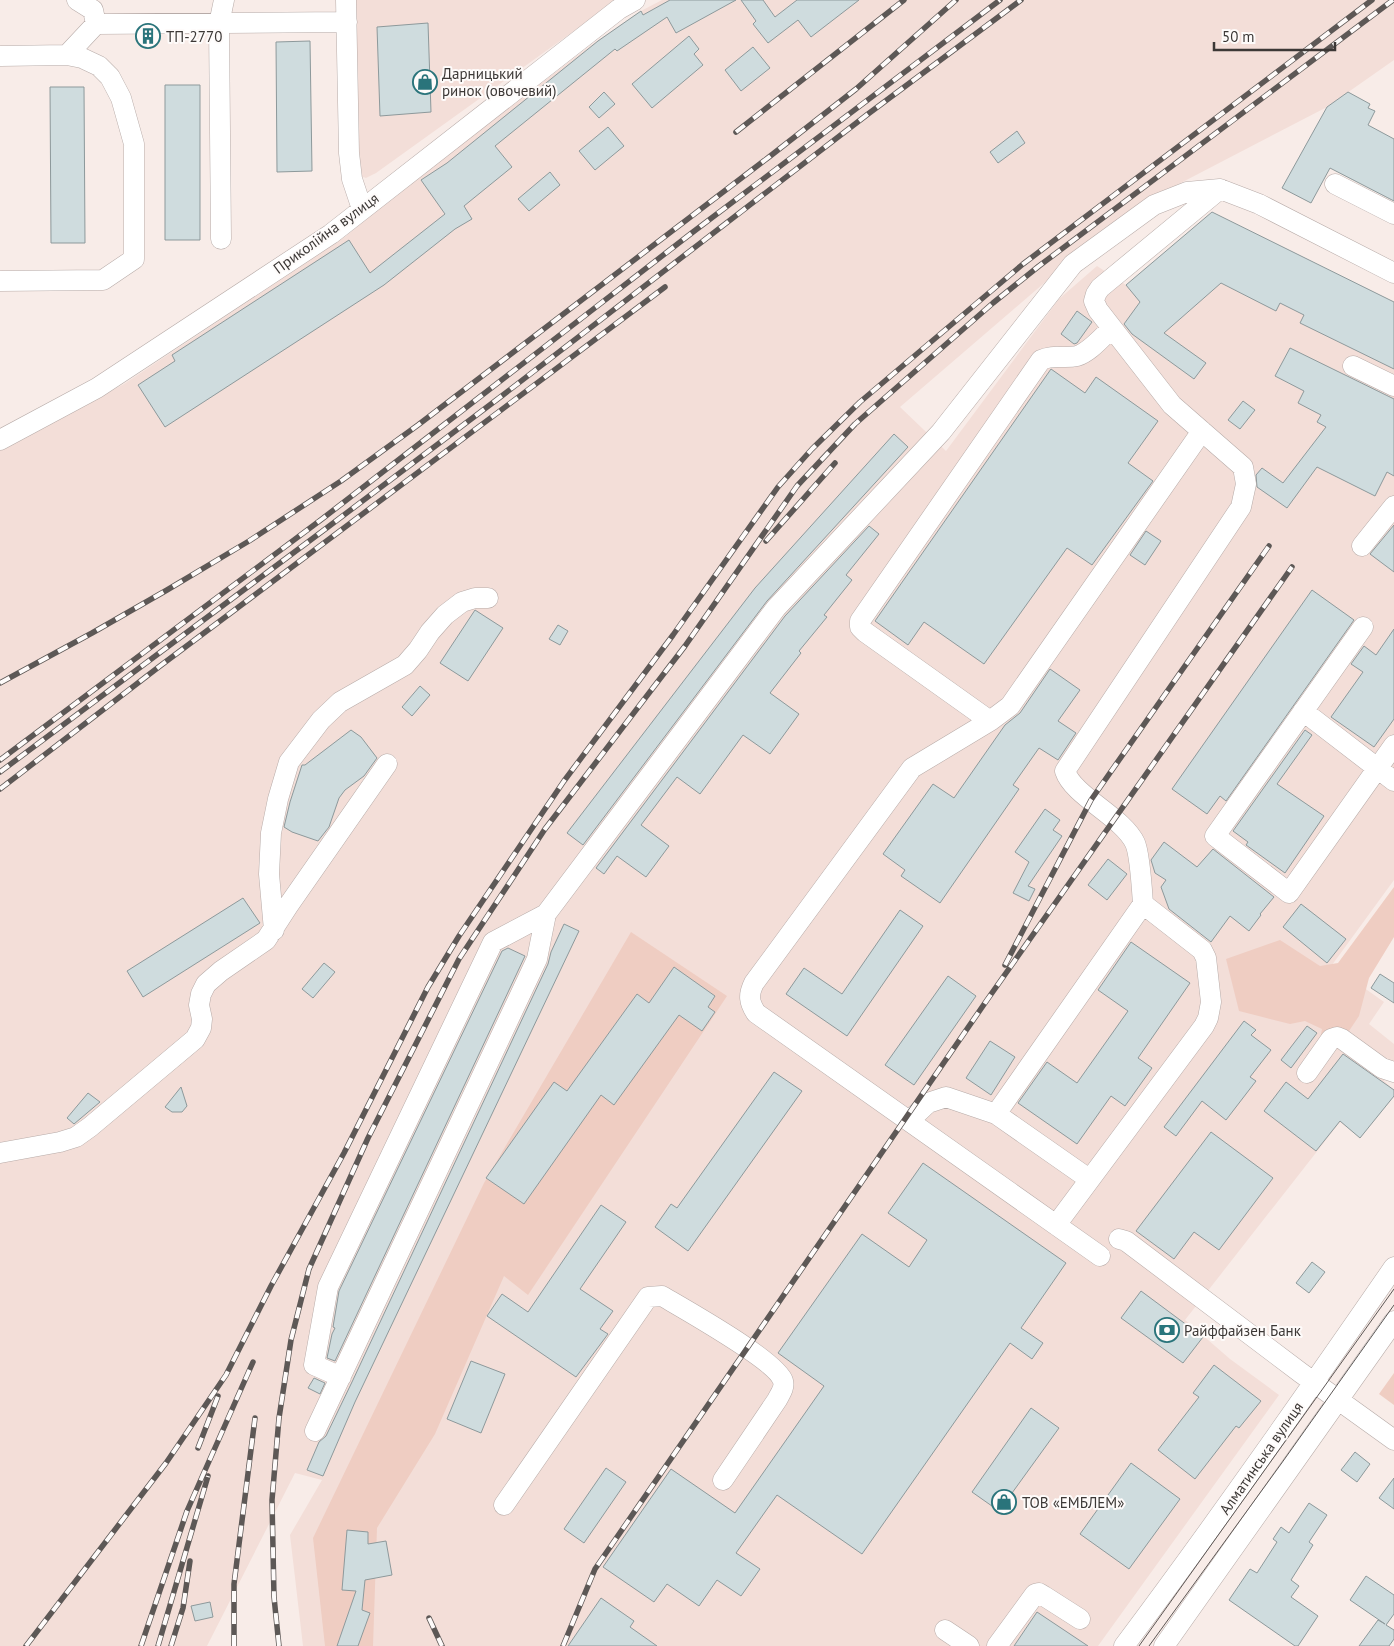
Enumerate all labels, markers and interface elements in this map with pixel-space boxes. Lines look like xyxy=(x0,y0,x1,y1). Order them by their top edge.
scale bar xyxy=(1214,20,1335,52)
building icon: ТП-2770 xyxy=(135,23,161,49)
place label: ТП-2770 xyxy=(166,27,222,46)
text: 50 m xyxy=(1222,27,1255,46)
place label: Дарницький ринок (овочевий) xyxy=(442,64,556,100)
shop icon: Дарницький ринок (овочевий) xyxy=(412,69,438,95)
street label: Приколійна вулиця xyxy=(270,188,382,278)
bank icon: Райффайзен Банк xyxy=(1154,1317,1180,1343)
place label: Райффайзен Банк xyxy=(1184,1321,1302,1340)
street label: Алматинська вулиця xyxy=(1215,1398,1307,1518)
shop icon: ТОВ «ЕМБЛЕМ» xyxy=(991,1489,1017,1515)
place label: ТОВ «ЕМБЛЕМ» xyxy=(1022,1493,1124,1512)

